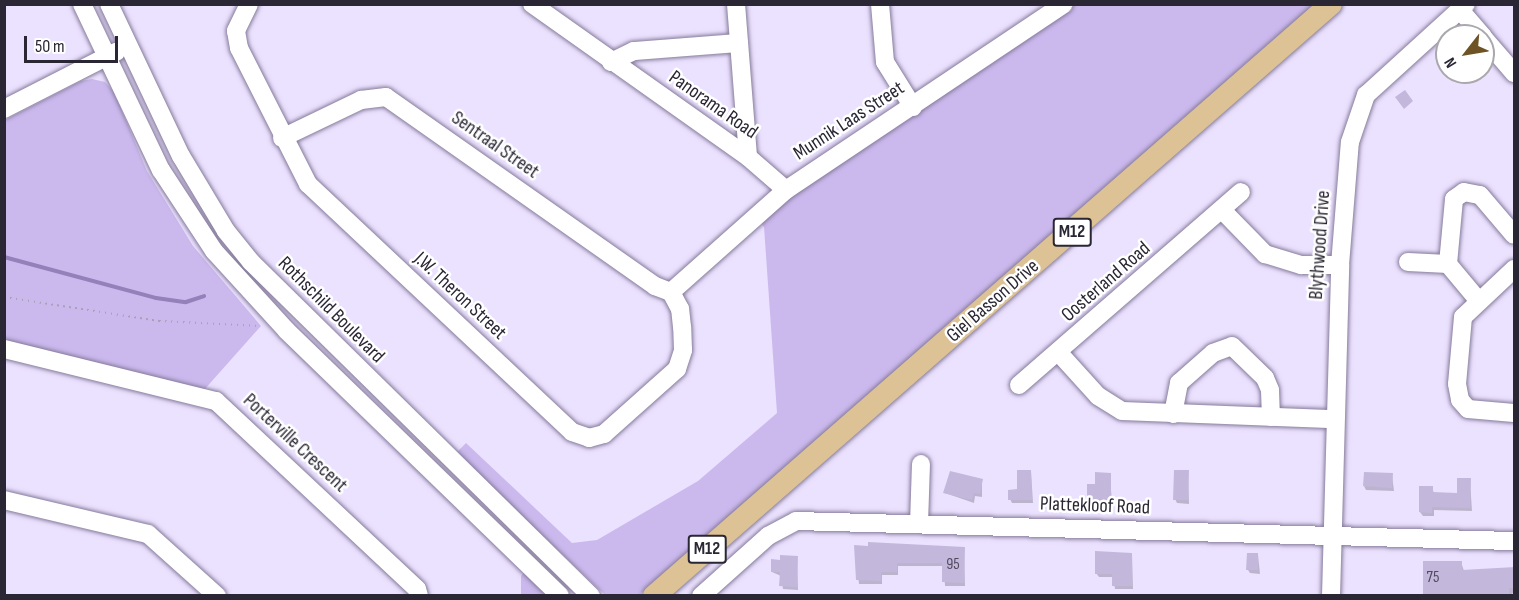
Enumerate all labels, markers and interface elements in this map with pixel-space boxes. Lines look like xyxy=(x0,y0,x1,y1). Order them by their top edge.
scale bar xyxy=(27,24,122,62)
north arrow xyxy=(1435,24,1495,84)
text: 50 m xyxy=(35,36,65,57)
text: N xyxy=(1441,54,1461,71)
street label: Panorama Road xyxy=(664,66,762,144)
street label: Munnik Laas Street xyxy=(789,76,909,166)
street label: Sentraal Street xyxy=(447,106,543,184)
street label: Blythwood Drive xyxy=(1304,190,1336,300)
road number: M12 xyxy=(1052,217,1092,247)
street label: Oosterland Road xyxy=(1057,237,1155,327)
street label: J.W. Theron Street xyxy=(409,247,511,345)
street label: Rothschild Boulevard xyxy=(273,252,389,368)
street label: Giel Basson Drive xyxy=(942,254,1044,348)
street label: Porterville Crescent xyxy=(238,389,352,497)
street label: Plattekloof Road xyxy=(1040,492,1150,520)
road number: M12 xyxy=(688,534,726,564)
house number: 95 xyxy=(946,555,960,575)
house number: 75 xyxy=(1427,568,1439,588)

